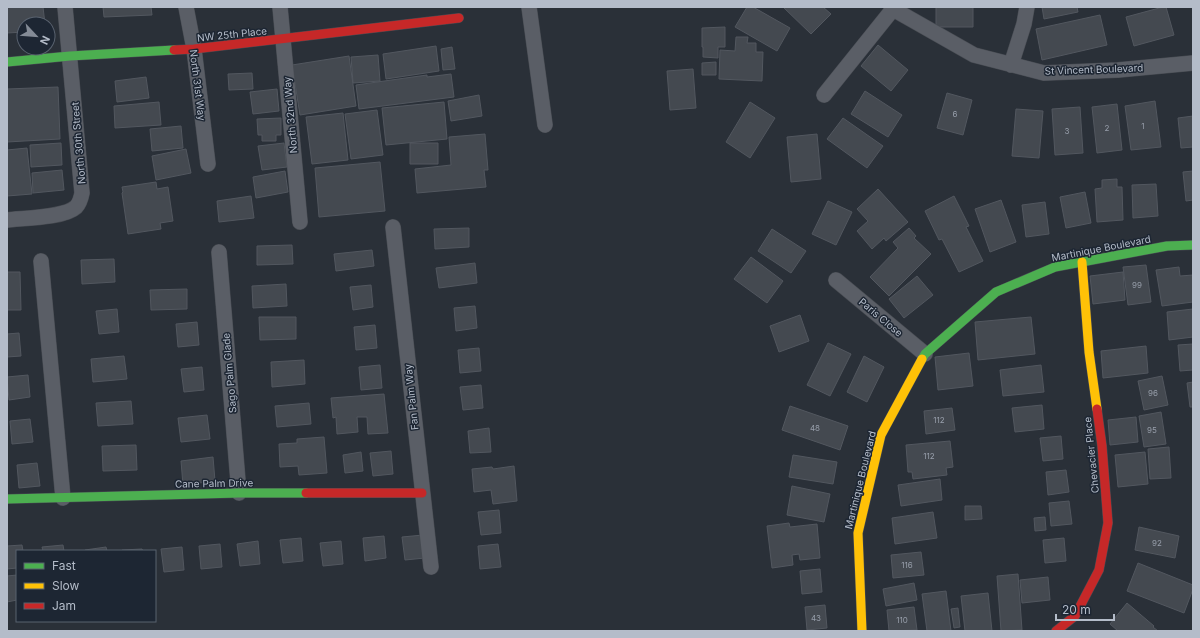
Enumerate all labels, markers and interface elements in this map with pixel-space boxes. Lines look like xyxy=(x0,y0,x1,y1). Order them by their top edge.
north arrow xyxy=(16,16,56,56)
street label: NW 25th Place xyxy=(196,24,268,44)
text: N xyxy=(37,34,53,47)
street label: North 31st Way xyxy=(188,49,208,122)
street label: St Vincent Boulevard xyxy=(1044,61,1144,77)
street label: North 32nd Way xyxy=(281,76,299,154)
street label: North 30th Street xyxy=(68,101,88,185)
house number: 6 xyxy=(953,109,958,119)
house number: 1 xyxy=(1141,121,1145,131)
house number: 2 xyxy=(1105,123,1110,133)
house number: 3 xyxy=(1065,126,1070,136)
street label: Martinique Boulevard xyxy=(1050,233,1152,263)
house number: 99 xyxy=(1132,280,1142,290)
street label: Paris Close xyxy=(857,295,905,339)
street label: Sago Palm Glade xyxy=(220,332,238,414)
street label: Fan Palm Way xyxy=(402,363,420,431)
house number: 96 xyxy=(1148,388,1158,398)
house number: 112 xyxy=(933,415,945,425)
street label: Chevacier Place xyxy=(1081,416,1101,494)
house number: 48 xyxy=(810,423,820,433)
house number: 95 xyxy=(1147,425,1157,435)
street label: Martinique Boulevard xyxy=(842,430,878,530)
house number: 112 xyxy=(923,451,935,461)
street label: Cane Palm Drive xyxy=(175,476,253,490)
house number: 92 xyxy=(1152,538,1162,548)
legend xyxy=(16,550,156,622)
text: Fast xyxy=(52,558,76,573)
house number: 116 xyxy=(901,560,913,570)
text: Slow xyxy=(52,578,80,593)
scale bar xyxy=(1056,596,1114,622)
text: Jam xyxy=(52,598,76,613)
text: 20 m xyxy=(1062,602,1091,617)
house number: 43 xyxy=(811,613,821,623)
house number: 110 xyxy=(896,615,908,625)

